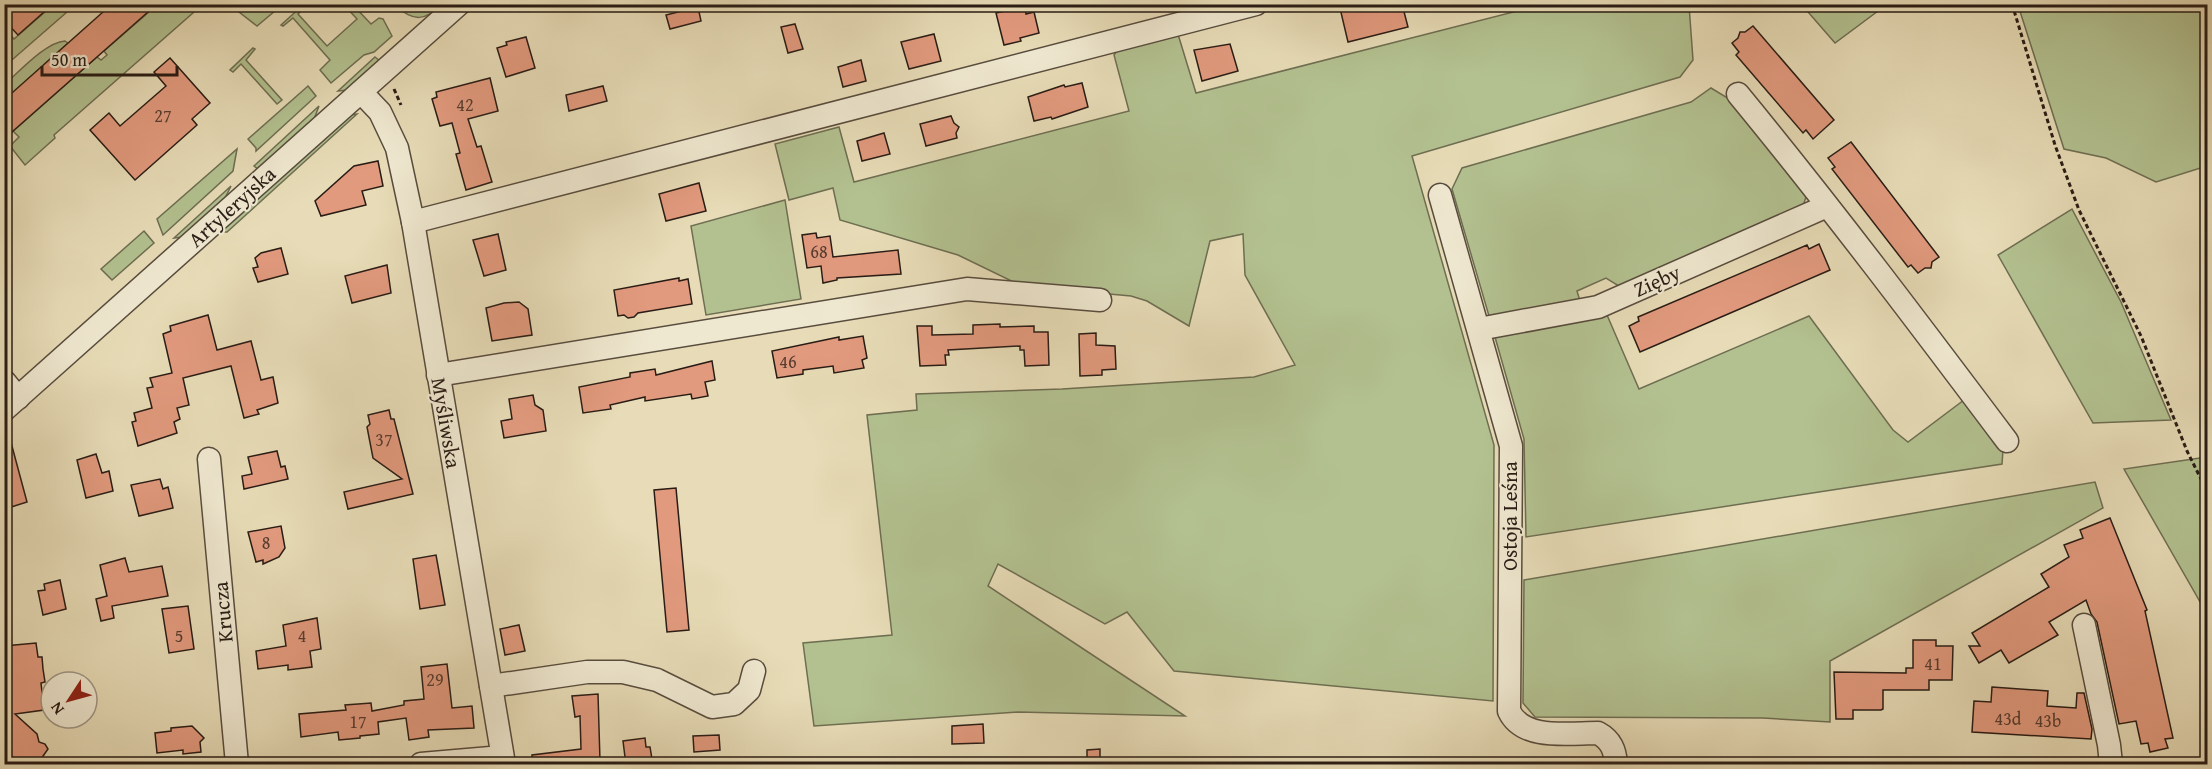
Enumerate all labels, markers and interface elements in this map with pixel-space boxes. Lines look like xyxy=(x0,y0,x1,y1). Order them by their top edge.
scale bar xyxy=(42,39,177,77)
text: 50 m xyxy=(51,46,87,73)
house number: 42 xyxy=(456,91,474,118)
house number: 27 xyxy=(154,102,172,129)
street label: Artyleryjska xyxy=(181,159,282,255)
house number: 68 xyxy=(810,238,828,265)
street label: Zięby xyxy=(1628,256,1686,305)
house number: 46 xyxy=(779,348,797,375)
street label: Myśliwska xyxy=(423,375,470,471)
house number: 37 xyxy=(375,426,393,453)
street label: Ostoja Leśna xyxy=(1494,461,1525,571)
house number: 8 xyxy=(262,529,270,556)
street label: Krucza xyxy=(204,580,241,644)
house number: 5 xyxy=(175,622,183,649)
house number: 4 xyxy=(298,622,306,649)
house number: 41 xyxy=(1924,650,1942,677)
house number: 29 xyxy=(426,666,444,693)
north arrow xyxy=(39,670,99,730)
text: N xyxy=(44,697,70,720)
house number: 43d xyxy=(1995,705,2022,732)
house number: 43b xyxy=(2035,707,2061,734)
house number: 17 xyxy=(349,708,367,735)

